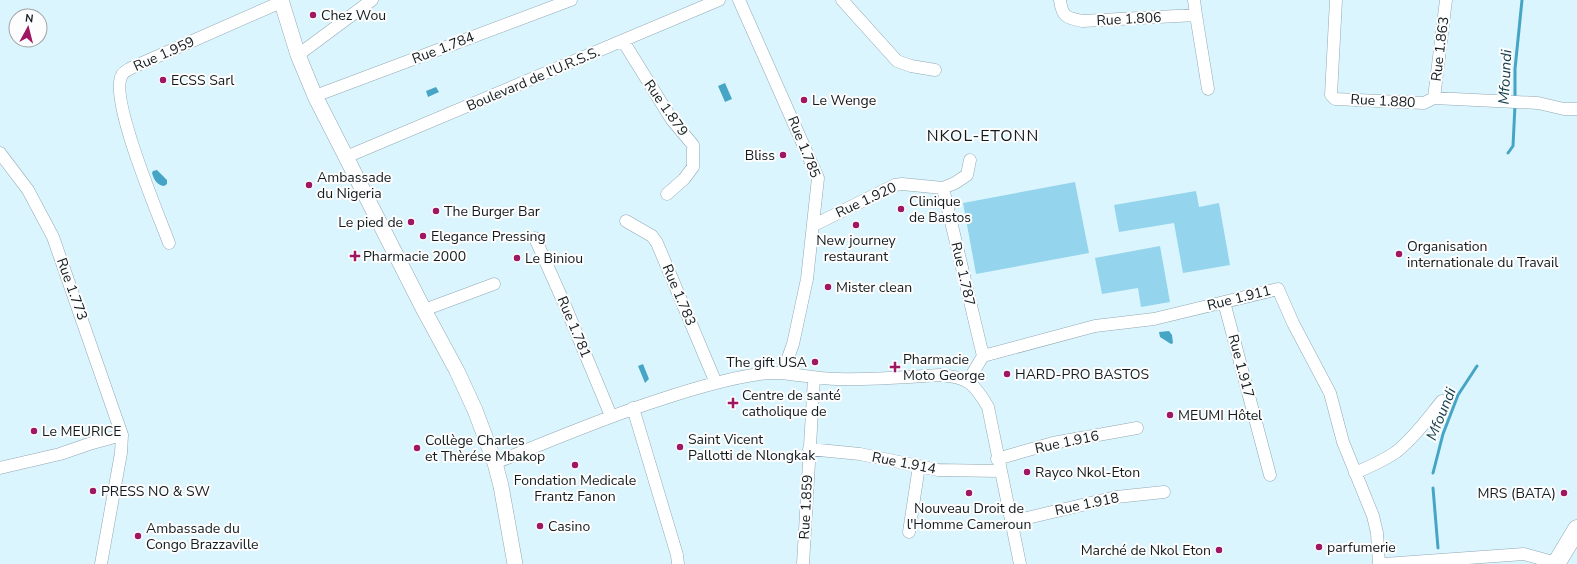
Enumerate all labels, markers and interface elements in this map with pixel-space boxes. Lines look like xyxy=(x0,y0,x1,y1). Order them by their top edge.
place label: Chez Wou xyxy=(321,6,386,25)
north arrow xyxy=(8,8,48,48)
street label: Rue 1.806 xyxy=(1096,8,1162,30)
marker: Chez Wou xyxy=(308,10,318,20)
text: N xyxy=(24,11,34,27)
street label: Rue 1.863 xyxy=(1427,16,1453,82)
street label: Rue 1.784 xyxy=(409,27,477,69)
street label: Rue 1.959 xyxy=(130,32,198,76)
street label: Boulevard de l'U.R.S.S. xyxy=(463,42,603,116)
water label: Mfoundi xyxy=(1494,48,1516,105)
place label: ECSS Sarl xyxy=(171,71,235,90)
marker: ECSS Sarl xyxy=(158,75,168,85)
street label: Rue 1.879 xyxy=(640,76,692,140)
street label: Rue 1.880 xyxy=(1350,90,1416,112)
place label: Le Wenge xyxy=(812,91,876,110)
marker: Le Wenge xyxy=(799,95,809,105)
street label: Rue 1.785 xyxy=(783,113,825,181)
district label: NKOL-ETONN xyxy=(927,125,1039,147)
place label: Bliss xyxy=(745,146,775,165)
marker: Bliss xyxy=(778,150,788,160)
place label: Ambassade du Nigeria xyxy=(317,168,391,203)
street label: Rue 1.920 xyxy=(833,178,899,222)
marker: Ambassade du Nigeria xyxy=(304,180,314,190)
place label: Clinique de Bastos xyxy=(909,192,971,227)
place label: The Burger Bar xyxy=(444,202,540,221)
marker: Clinique de Bastos xyxy=(896,204,906,214)
marker: The Burger Bar xyxy=(431,206,441,216)
place label: Le pied de xyxy=(338,213,403,232)
marker: Le pied de xyxy=(406,217,416,227)
marker: New journey restaurant xyxy=(851,220,861,230)
place label: Elegance Pressing xyxy=(431,227,546,246)
marker: Elegance Pressing xyxy=(418,231,428,241)
place label: New journey restaurant xyxy=(816,231,897,266)
place label: Organisation internationale du Travail xyxy=(1407,237,1559,272)
street label: Rue 1.787 xyxy=(946,240,980,308)
place label: Pharmacie 2000 xyxy=(363,247,466,266)
place label: Le Biniou xyxy=(525,249,583,268)
marker: Organisation internationale du Travail xyxy=(1394,249,1404,259)
marker: Pharmacie 2000 xyxy=(350,251,360,261)
marker: Le Biniou xyxy=(512,253,522,263)
street label: Rue 1.773 xyxy=(52,255,92,323)
street label: Rue 1.783 xyxy=(658,261,700,329)
place label: Mister clean xyxy=(836,278,912,297)
street label: Rue 1.911 xyxy=(1205,281,1273,315)
marker: Mister clean xyxy=(823,282,833,292)
street label: Rue 1.781 xyxy=(553,293,595,361)
street label: Rue 1.917 xyxy=(1223,332,1259,400)
place label: Pharmacie Moto George xyxy=(903,350,985,385)
place label: The gift USA xyxy=(726,353,807,372)
marker: The gift USA xyxy=(810,357,820,367)
marker: Pharmacie Moto George xyxy=(890,362,900,372)
place label: HARD-PRO BASTOS xyxy=(1015,365,1149,384)
marker: HARD-PRO BASTOS xyxy=(1002,369,1012,379)
water label: Mfoundi xyxy=(1421,384,1461,443)
place label: Centre de santé catholique de xyxy=(742,386,841,421)
marker: Centre de santé catholique de xyxy=(727,397,739,409)
place label: MEUMI Hôtel xyxy=(1178,406,1263,425)
marker: MEUMI Hôtel xyxy=(1165,410,1175,420)
place label: Le MEURICE xyxy=(42,422,121,441)
marker: Le MEURICE xyxy=(29,426,39,436)
street label: Rue 1.916 xyxy=(1033,426,1101,458)
place label: Saint Vicent Pallotti de Nlongkak xyxy=(688,430,816,465)
place label: Collège Charles et Thèrése Mbakop xyxy=(425,431,545,466)
marker: Saint Vicent Pallotti de Nlongkak xyxy=(675,442,685,452)
marker: Collège Charles et Thèrése Mbakop xyxy=(412,443,422,453)
street label: Rue 1.914 xyxy=(870,447,938,479)
marker: Fondation Medicale Frantz Fanon xyxy=(570,460,580,470)
place label: Rayco Nkol-Eton xyxy=(1035,463,1140,482)
marker: Rayco Nkol-Eton xyxy=(1022,467,1032,477)
place label: Fondation Medicale Frantz Fanon xyxy=(514,471,636,506)
street label: Rue 1.859 xyxy=(795,474,817,540)
place label: PRESS NO & SW xyxy=(101,482,211,501)
place label: MRS (BATA) xyxy=(1478,484,1556,503)
marker: PRESS NO & SW xyxy=(88,486,98,496)
marker: Nouveau Droit de l'Homme Cameroun xyxy=(964,488,974,498)
street label: Rue 1.918 xyxy=(1053,488,1121,520)
marker: MRS (BATA) xyxy=(1559,488,1569,498)
place label: Nouveau Droit de l'Homme Cameroun xyxy=(907,499,1031,534)
place label: Casino xyxy=(548,517,591,536)
place label: Ambassade du Congo Brazzaville xyxy=(146,519,258,554)
marker: Casino xyxy=(535,521,545,531)
marker: Ambassade du Congo Brazzaville xyxy=(133,531,143,541)
place label: parfumerie xyxy=(1327,538,1396,557)
place label: Marché de Nkol Eton xyxy=(1081,541,1211,560)
marker: parfumerie xyxy=(1314,542,1324,552)
marker: Marché de Nkol Eton xyxy=(1214,545,1224,555)

